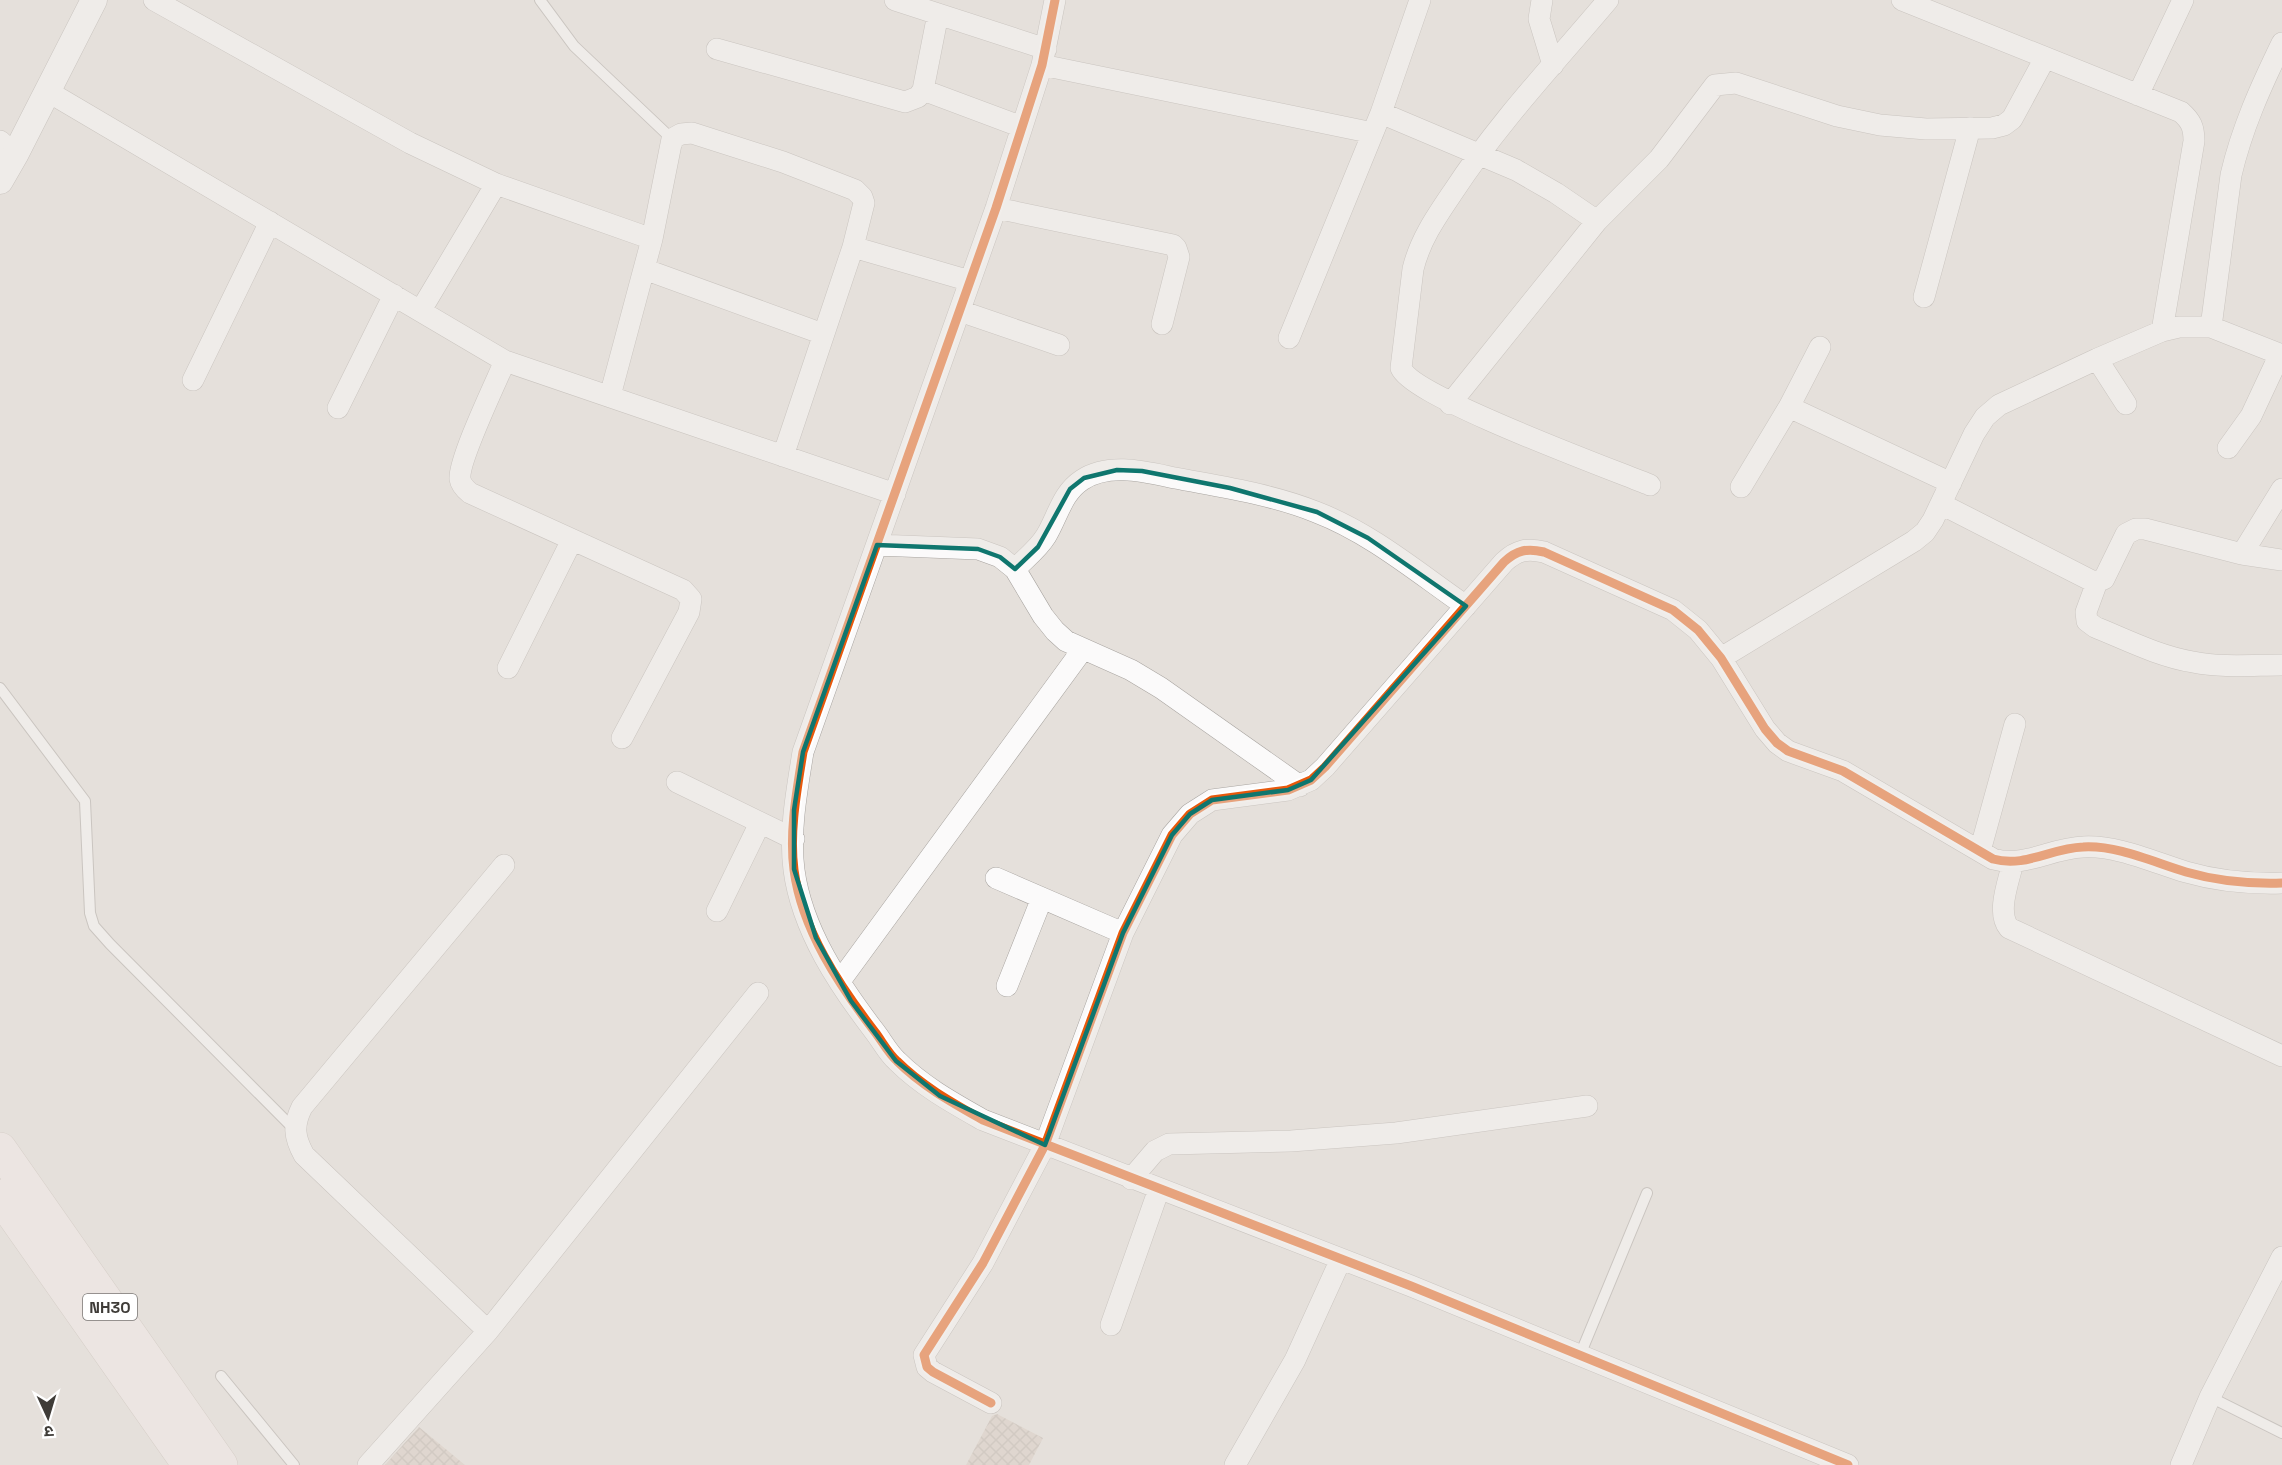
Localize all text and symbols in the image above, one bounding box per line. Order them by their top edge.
road number: NH30 [83,1294,137,1320]
north arrow [18,1387,78,1447]
text: उ [43,1421,54,1442]

